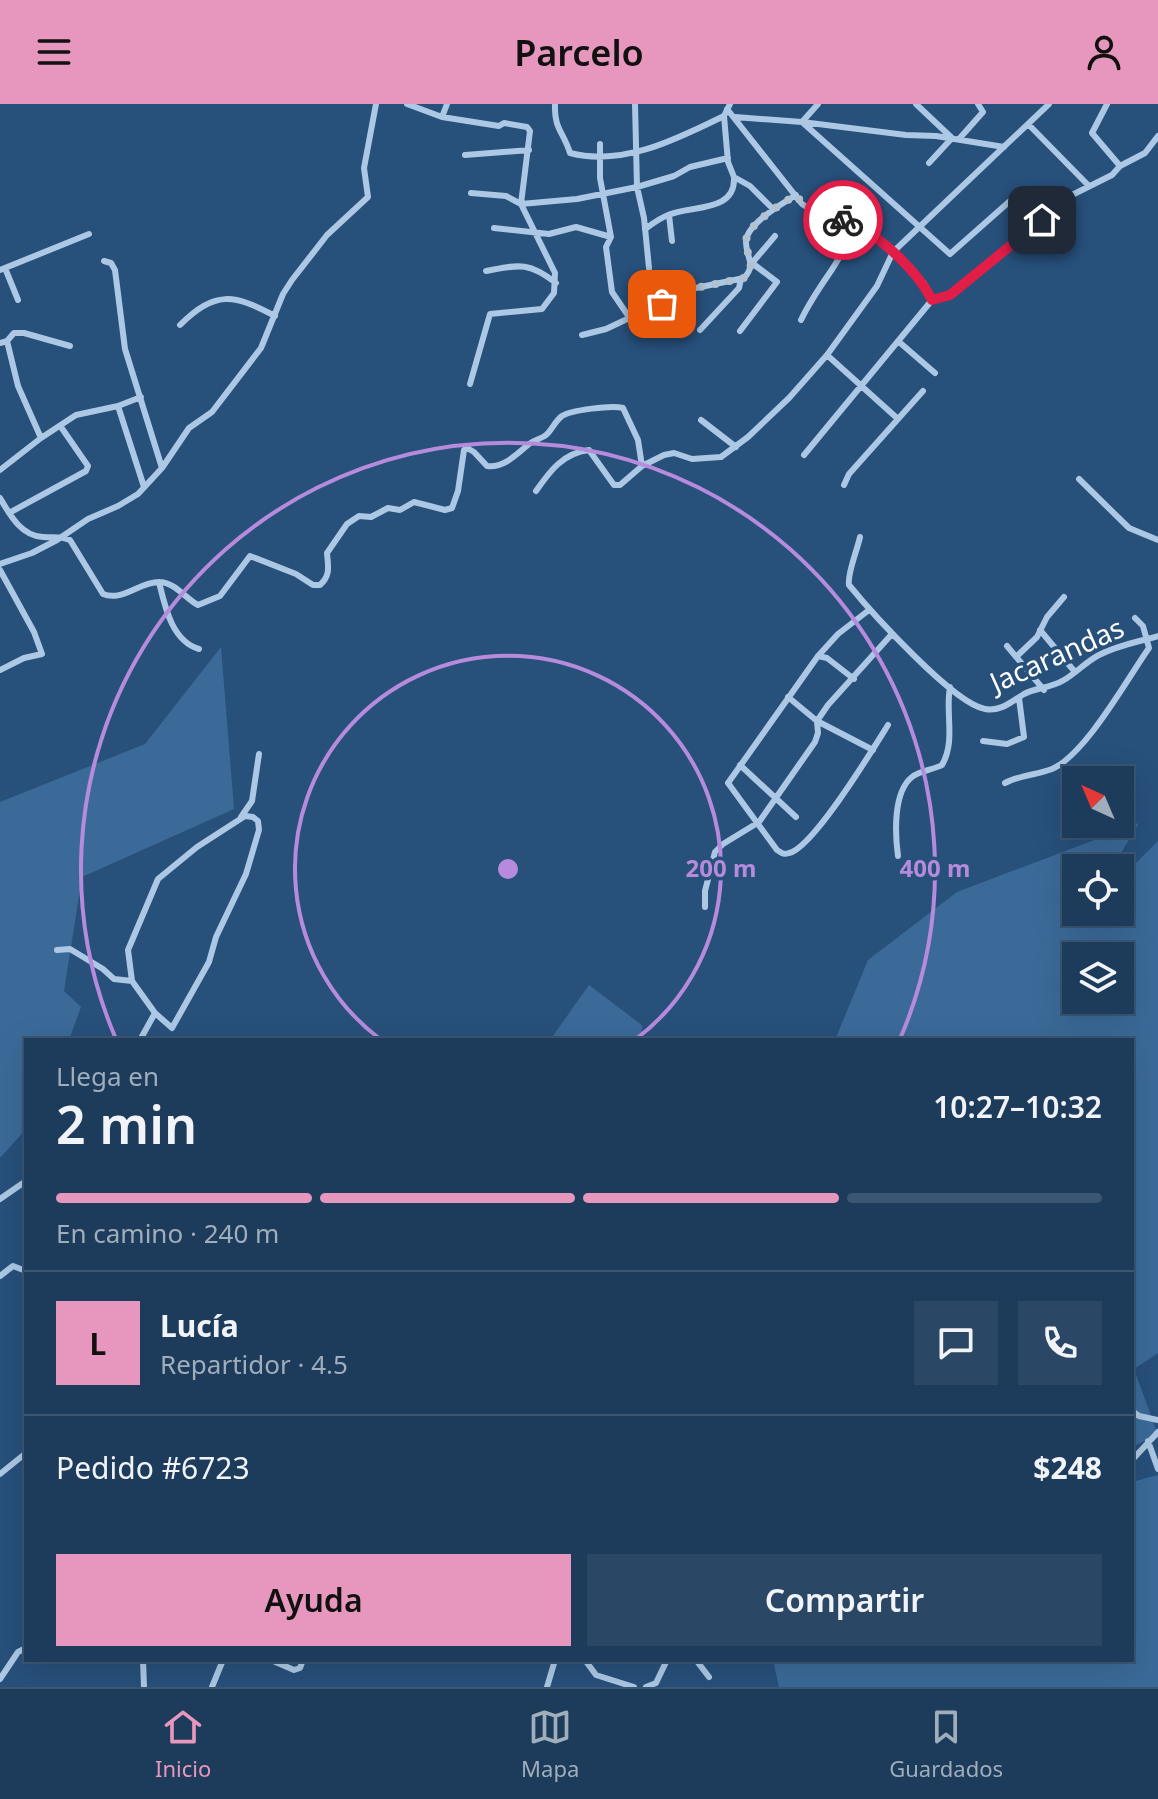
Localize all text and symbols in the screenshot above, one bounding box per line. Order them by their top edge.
text: Parcelo [514,28,644,77]
icon: menu [32,30,76,74]
icon: person [1082,30,1126,74]
courier [803,180,883,260]
pin [1008,186,1076,254]
icon: bike [821,198,865,242]
icon: home [1020,198,1064,242]
pin [628,270,696,338]
icon: bag [640,282,684,326]
street label: Jacarandas [981,608,1130,702]
north arrow [1062,766,1134,838]
map controls [1062,766,1134,1014]
text: 200 m [686,851,756,884]
text: 400 m [900,851,970,884]
button: locate [1062,854,1134,926]
centre of rings [494,855,522,883]
button: layers [1062,942,1134,1014]
text: Llega en [56,1058,159,1094]
text: 10:27–10:32 [933,1086,1102,1127]
text: 2 min [56,1088,197,1159]
text: En camino · 240 m [56,1215,279,1251]
button: chat [914,1301,998,1385]
button: phone [1018,1301,1102,1385]
text: Lucía [160,1305,239,1346]
text: L [90,1323,106,1364]
text: Repartidor · 4.5 [160,1346,348,1382]
text: Pedido #6723 [56,1447,250,1488]
text: $248 [1033,1447,1102,1488]
button: Ayuda [56,1554,571,1646]
button: Compartir [587,1554,1102,1646]
tab: Inicio [155,1705,211,1783]
tab: Mapa [521,1705,579,1783]
tab: Guardados [889,1705,1003,1783]

